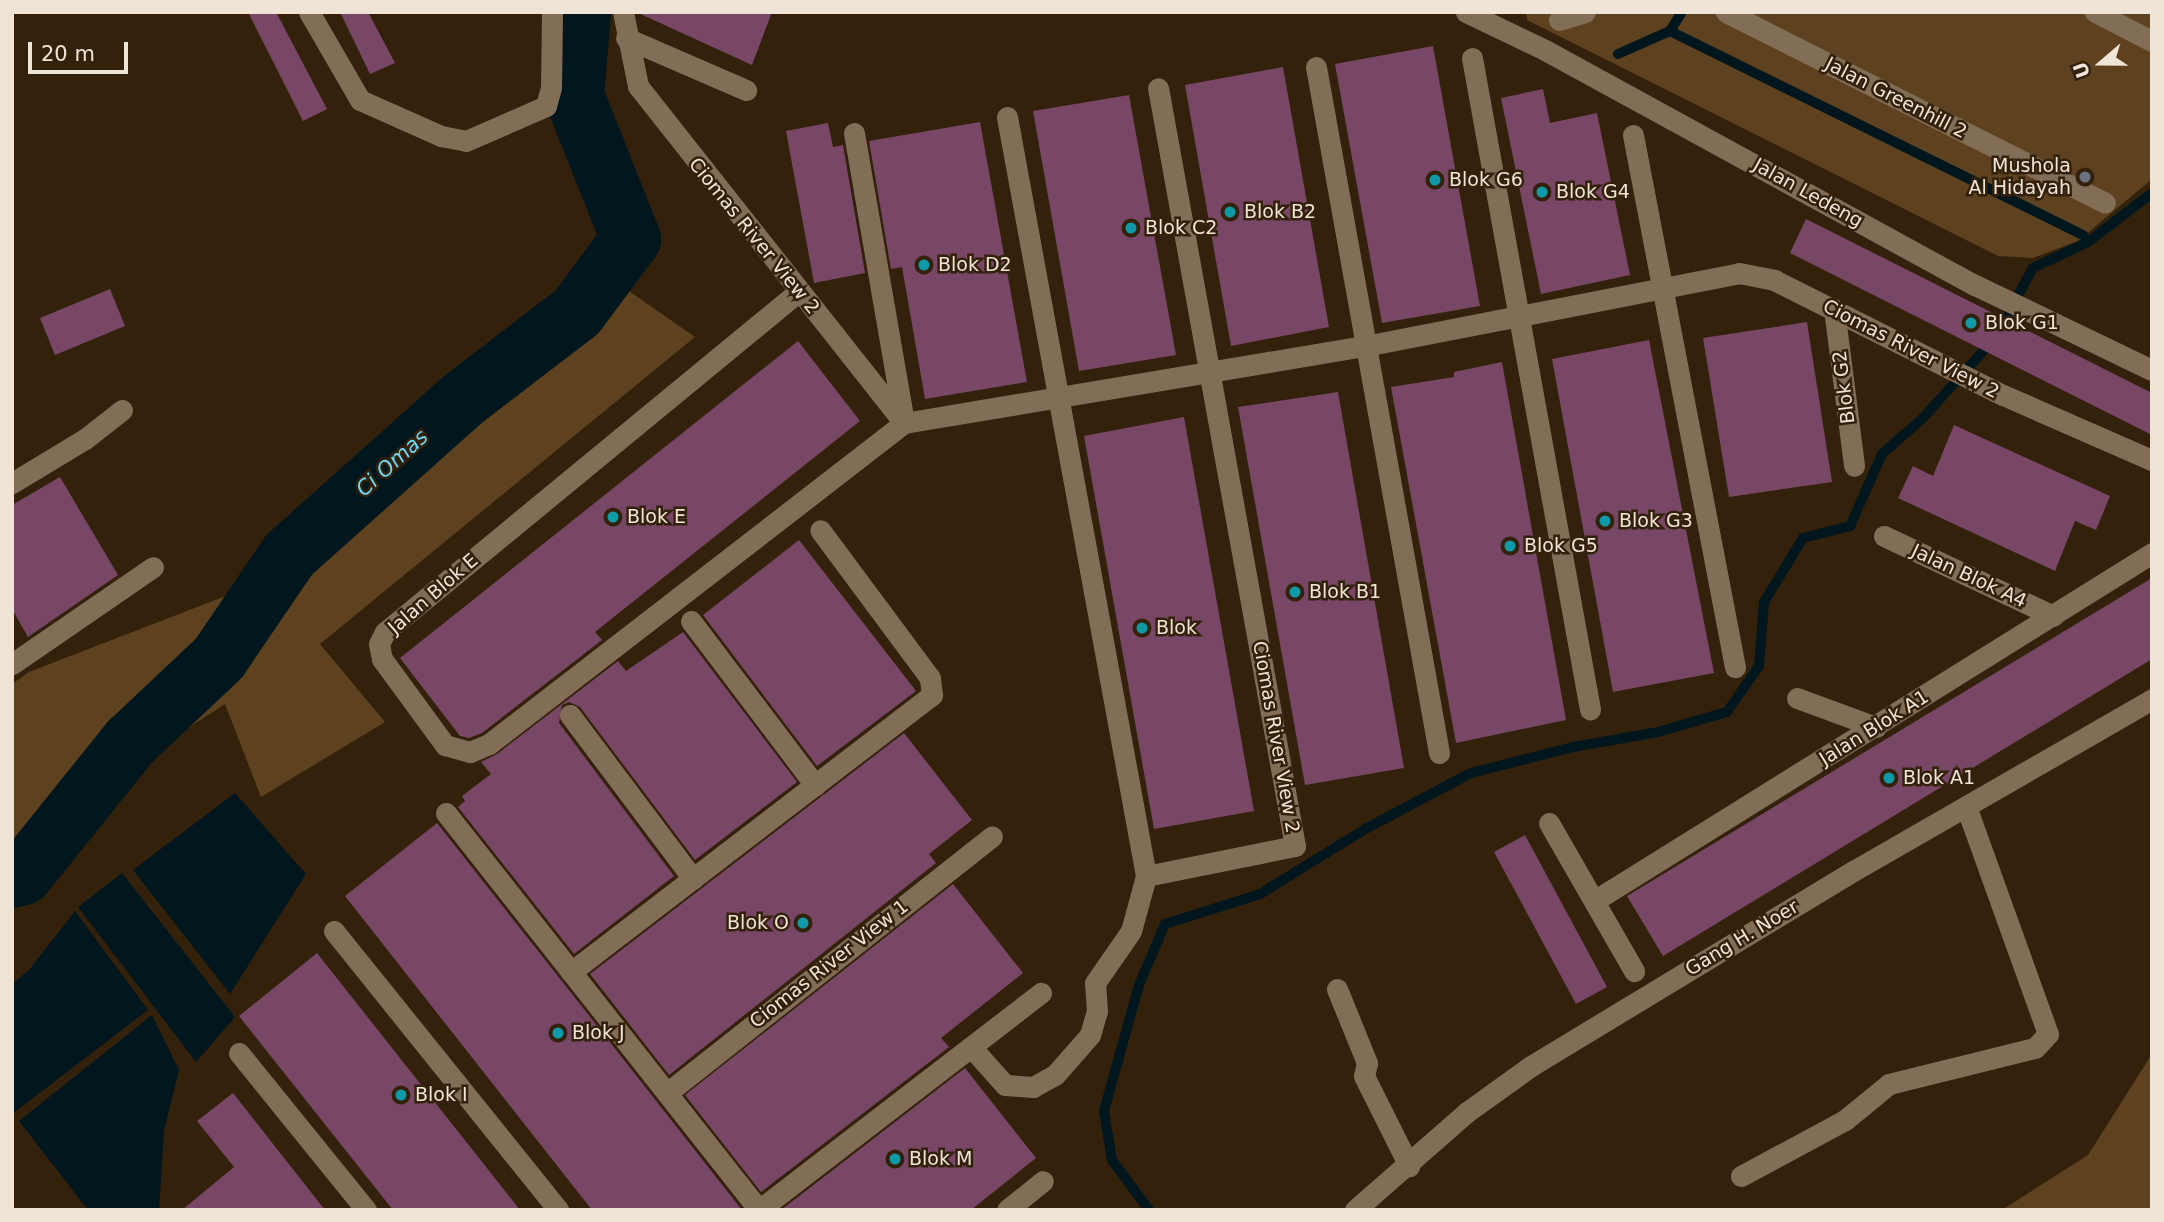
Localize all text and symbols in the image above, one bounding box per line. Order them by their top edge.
scale bar [32,28,131,72]
north arrow [2066,28,2136,98]
text: 20 m [41,42,95,66]
street label: Jalan Greenhill 2 [1821,52,1971,144]
text: U [2068,59,2094,81]
street label: Ciomas River View 2 [684,153,824,319]
street label: Jalan Ledeng [1749,153,1867,233]
place label: Mushola Al Hidayah [1968,155,2071,199]
place label: Blok G6 [1449,169,1523,191]
marker: Mushola Al Hidayah [2077,169,2093,185]
marker: Blok G6 [1427,172,1443,188]
place label: Blok G4 [1556,181,1630,203]
marker: Blok G4 [1534,184,1550,200]
place label: Blok B2 [1244,201,1316,223]
marker: Blok B2 [1222,204,1238,220]
place label: Blok C2 [1145,217,1217,239]
marker: Blok C2 [1123,220,1139,236]
place label: Blok D2 [938,254,1012,276]
marker: Blok D2 [916,257,932,273]
street label: Ciomas River View 2 [1819,295,2003,403]
place label: Blok G1 [1985,312,2059,334]
marker: Blok G1 [1963,315,1979,331]
street label: Blok G2 [1828,349,1860,425]
water label: Ci Omas [351,424,433,502]
place label: Blok E [627,506,686,528]
marker: Blok E [605,509,621,525]
place label: Blok G3 [1619,510,1693,532]
marker: Blok G3 [1597,513,1613,529]
place label: Blok G5 [1524,535,1598,557]
marker: Blok G5 [1502,538,1518,554]
street label: Jalan Blok A4 [1908,539,2030,613]
street label: Jalan Blok E [384,549,482,639]
place label: Blok B1 [1309,581,1381,603]
marker: Blok B1 [1287,584,1303,600]
place label: Blok [1156,617,1197,639]
marker: Blok [1134,620,1150,636]
street label: Ciomas River View 2 [1248,639,1304,835]
street label: Jalan Blok A1 [1815,685,1933,771]
place label: Blok A1 [1903,767,1975,789]
marker: Blok A1 [1881,770,1897,786]
street label: Ciomas River View 1 [745,895,913,1033]
street label: Gang H. Noer [1681,895,1803,981]
place label: Blok O [727,912,789,934]
marker: Blok O [795,915,811,931]
place label: Blok J [572,1022,625,1044]
marker: Blok J [550,1025,566,1041]
place label: Blok I [415,1084,468,1106]
marker: Blok I [393,1087,409,1103]
place label: Blok M [909,1148,972,1170]
marker: Blok M [887,1151,903,1167]

